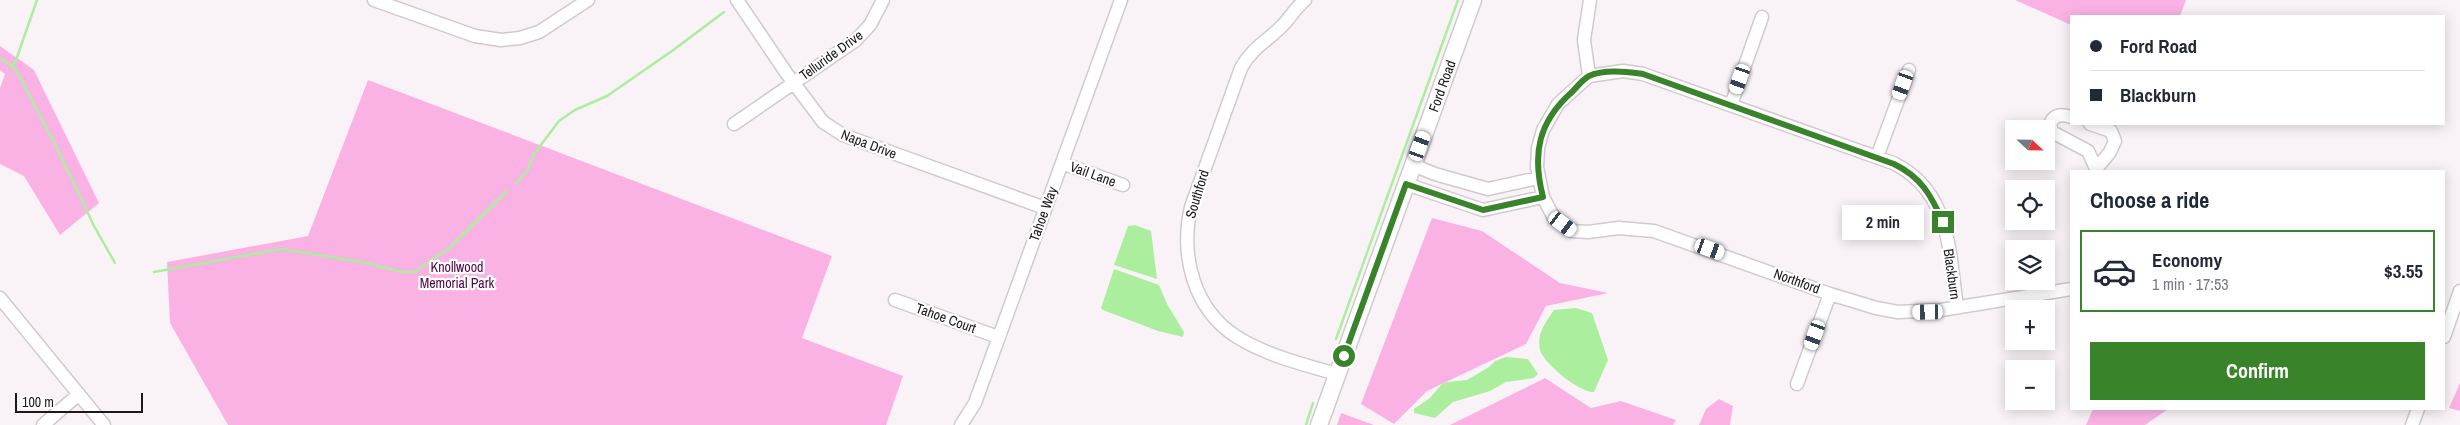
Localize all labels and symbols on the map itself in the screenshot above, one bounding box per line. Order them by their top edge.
street label: Telluride Drive [796,26,866,84]
street label: Ford Road [1424,58,1460,114]
car [1728,62,1751,96]
car [1890,68,1915,102]
north arrow [2005,120,2055,170]
street label: Napa Drive [839,125,899,163]
car [1407,129,1432,163]
street label: Vail Lane [1068,157,1118,191]
street label: Southford [1181,168,1213,220]
street label: Tahoe Way [1025,184,1061,244]
callout: 2 min [1843,204,1926,240]
car [1546,209,1579,239]
route end [1932,211,1954,233]
car [1693,237,1726,261]
street label: Blackburn [1940,247,1964,301]
park label: Knollwood Memorial Park [420,258,495,292]
street label: Northford [1771,264,1823,298]
street label: Tahoe Court [913,299,979,337]
car [1912,304,1943,320]
car [1802,318,1827,352]
route start [1333,345,1355,367]
scale bar [15,390,142,413]

